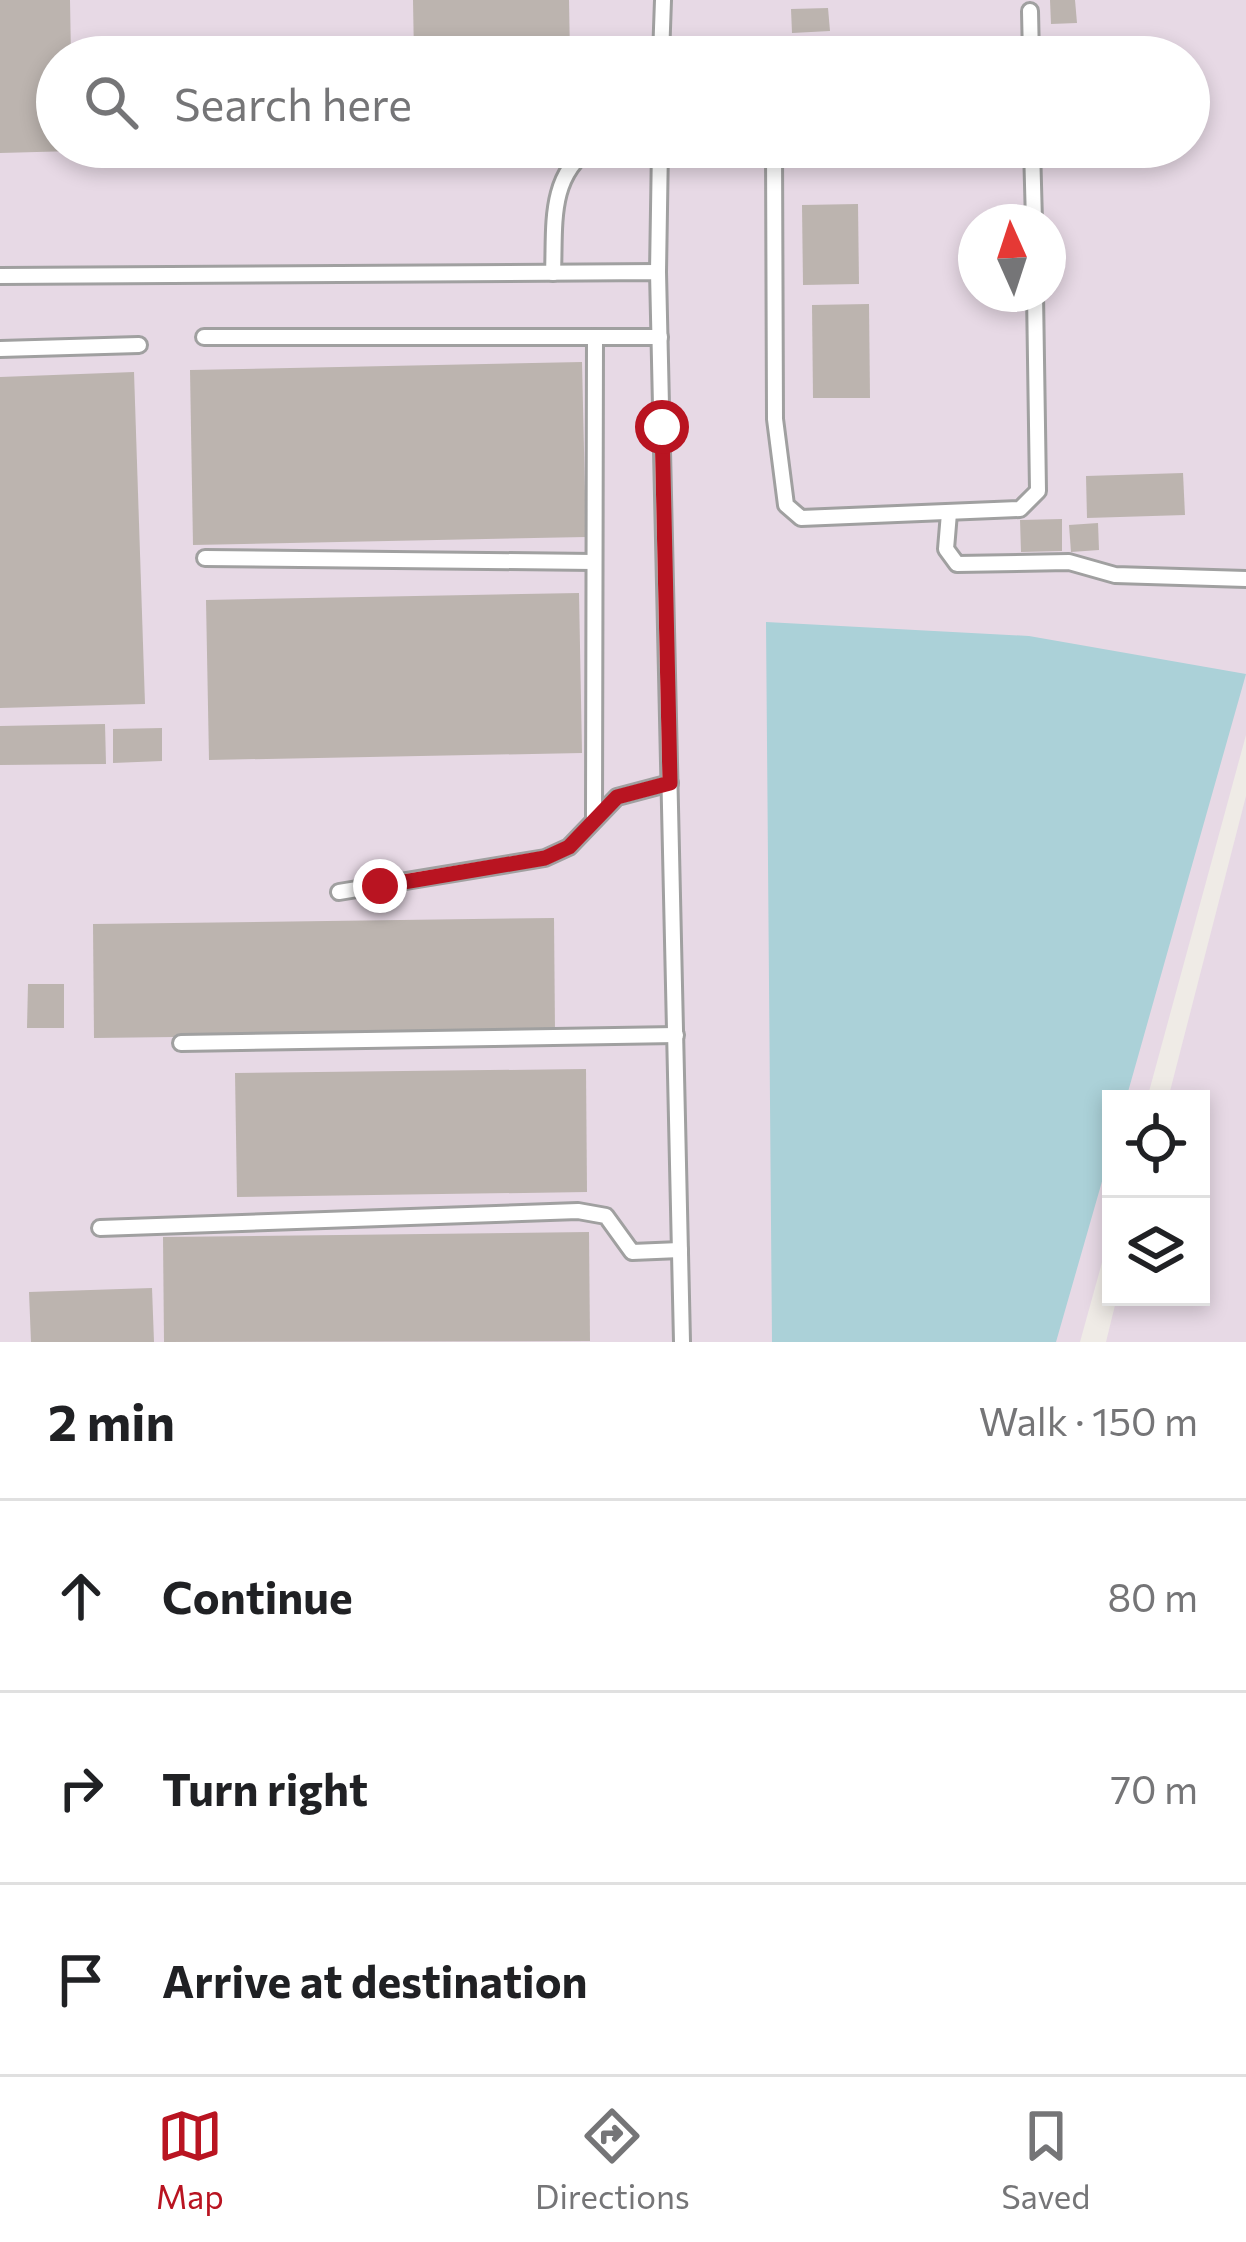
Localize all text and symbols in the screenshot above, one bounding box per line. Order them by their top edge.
search box [36,36,1210,168]
icon: search [78,69,144,135]
text: Search here [174,75,412,130]
north arrow [958,204,1066,312]
route start [635,400,689,454]
route end [353,859,407,913]
map controls [1102,1090,1210,1306]
button: locate [1102,1090,1210,1198]
button: layers [1102,1198,1210,1306]
text: 2 min [48,1389,175,1452]
text: Walk · 150 m [979,1396,1198,1444]
icon: ahead [48,1563,114,1629]
text: Continue [162,1568,353,1623]
text: 80 m [1107,1572,1198,1620]
icon: right [48,1755,114,1821]
text: Turn right [162,1760,368,1815]
text: 70 m [1111,1764,1198,1812]
icon: arrive [48,1947,114,2013]
text: Arrive at destination [162,1952,588,2007]
tab: Map [156,2103,224,2216]
tab: Directions [535,2103,690,2216]
tab: Saved [1001,2103,1090,2216]

